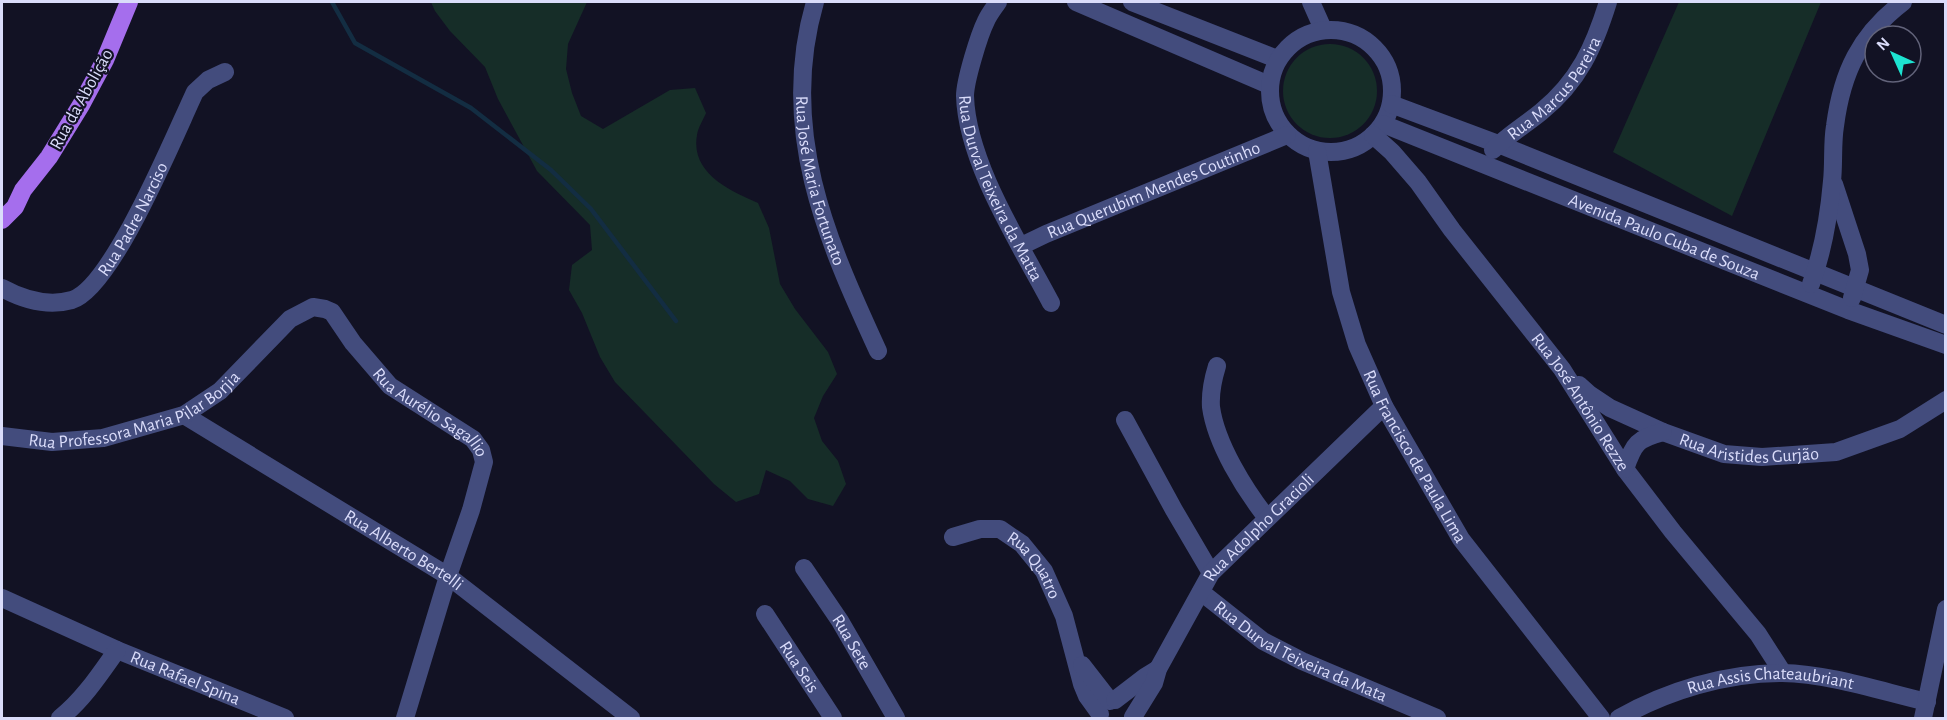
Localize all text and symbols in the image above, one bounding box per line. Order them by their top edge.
north arrow [1863,24,1923,84]
street label: Rua Marcus Pereira [1504,34,1605,144]
text: N [1874,35,1893,54]
street label: Rua da Abolição [47,46,117,153]
street label: Rua José Maria Fortunato [792,95,848,268]
street label: Rua Durval Teixeira da Matta [955,95,1045,285]
street label: Rua Querubim Mendes Coutinho [1045,139,1263,242]
street label: Rua Padre Narciso [95,160,172,280]
street label: Avenida Paulo Cuba de Souza [1566,191,1762,284]
street label: Rua José Antônio Rezze [1527,330,1632,475]
street label: Rua Aurélio Sagallio [369,365,490,459]
street label: Rua Professora Maria Pilar Borjia [27,368,244,452]
street label: Rua Francisco de Paula Lima [1359,368,1469,546]
street label: Rua Aristides Gurjão [1677,431,1820,467]
street label: Rua Adolpho Gracioli [1200,471,1318,584]
street label: Rua Alberto Bertelli [341,507,466,594]
street label: Rua Quatro [1004,529,1063,602]
street label: Rua Durval Teixeira da Mata [1210,598,1389,706]
street label: Rua Sete [828,611,874,673]
street label: Rua Seis [775,638,822,696]
street label: Rua Rafael Spina [127,648,243,709]
street label: Rua Assis Chateaubriant [1685,665,1856,698]

